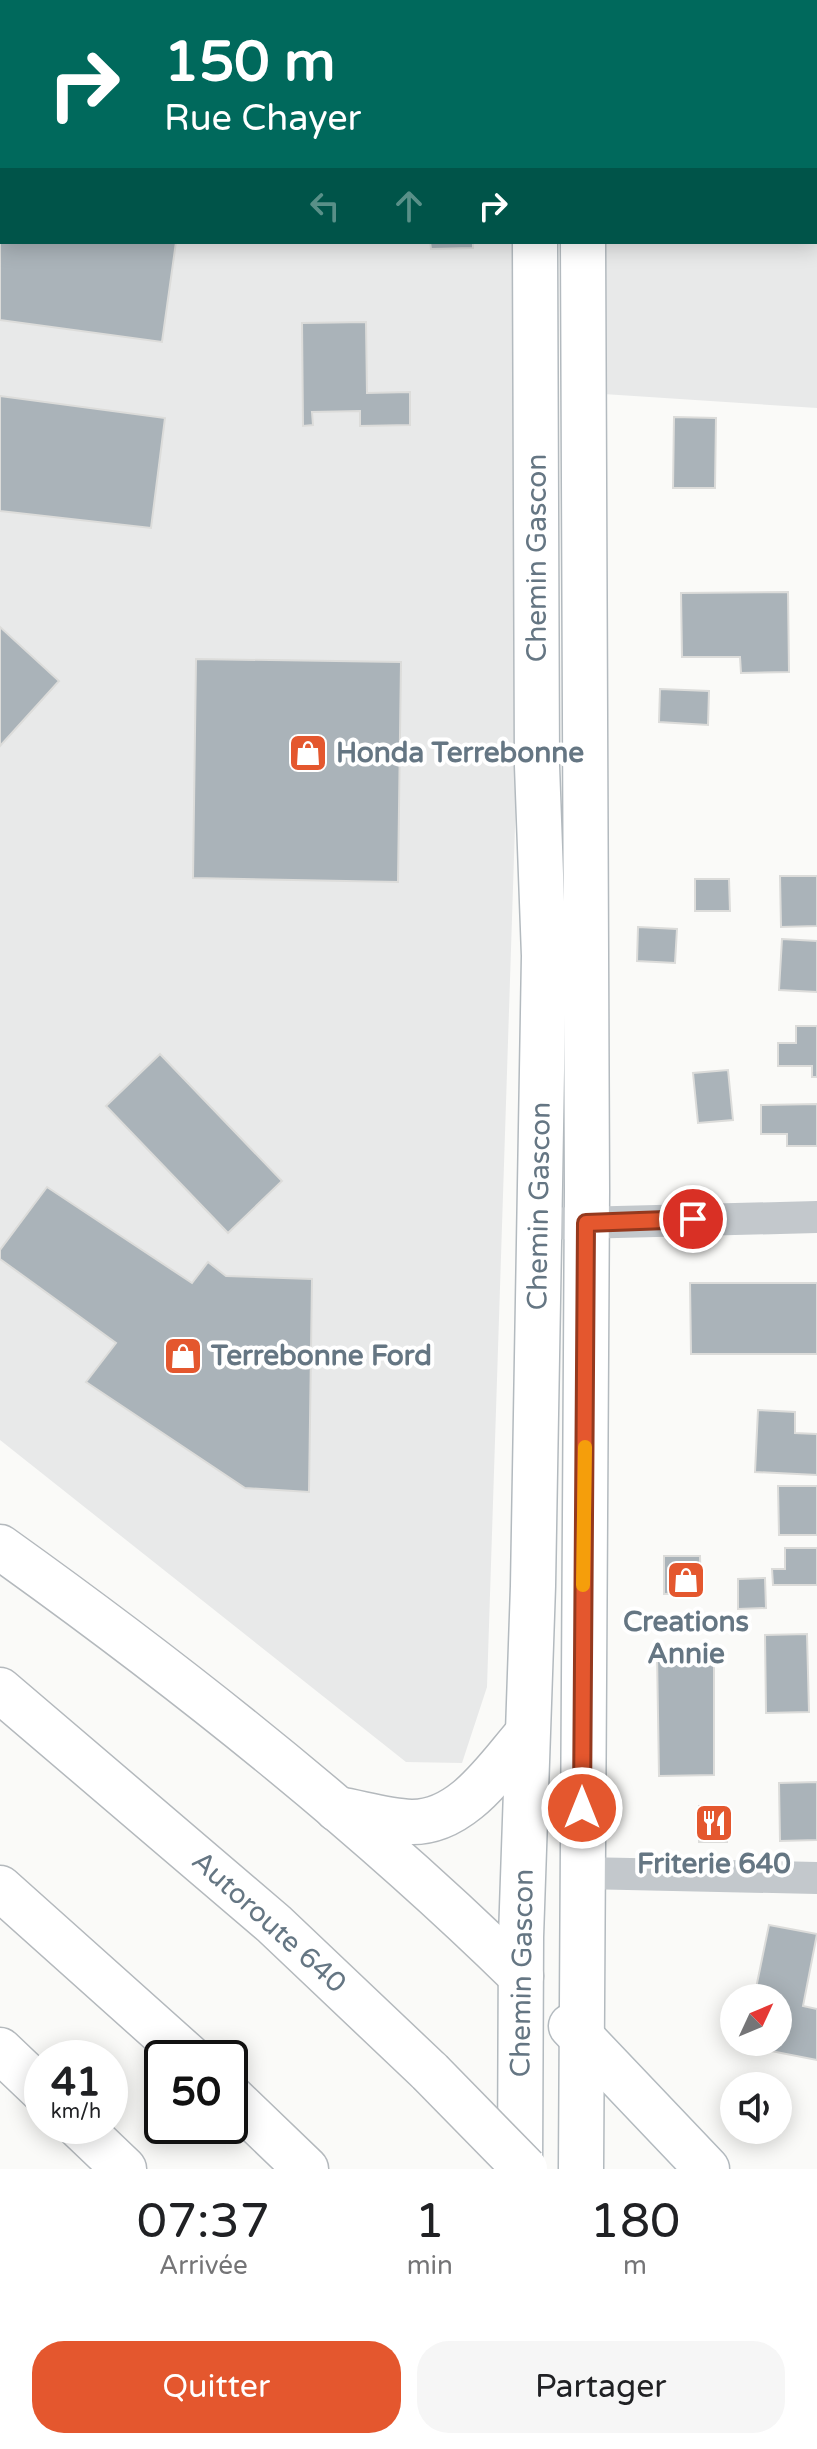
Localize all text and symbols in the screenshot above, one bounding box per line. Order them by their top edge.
text: 150 m [164,29,335,96]
icon: right [32,32,136,136]
text: Rue Chayer [164,97,361,140]
icon: left [303,184,347,228]
icon: ahead [387,184,431,228]
icon: right [471,184,515,228]
street label: Chemin Gascon [520,454,554,662]
shop icon: Honda Terrebonne [287,732,329,774]
place label: Honda Terrebonne [336,736,584,770]
street label: Chemin Gascon [520,1101,558,1311]
pin [659,1185,727,1253]
icon: arrive [671,1197,715,1241]
shop icon: Terrebonne Ford [162,1335,204,1377]
place label: Terrebonne Ford [210,1339,432,1373]
shop icon: Creations Annie [665,1559,707,1601]
place label: Creations Annie [623,1605,749,1671]
position arrow [540,1766,624,1850]
restaurant icon: Friterie 640 [693,1802,735,1844]
street label: Autoroute 640 [185,1844,353,2000]
place label: Friterie 640 [637,1847,791,1881]
street label: Chemin Gascon [503,1868,541,2078]
north arrow [720,1984,792,2056]
map controls [720,1984,792,2144]
speed limit sign: 50 [144,2040,248,2144]
text: 41 [51,2058,101,2106]
button: sound [720,2072,792,2144]
text: km/h [51,2100,101,2124]
text: 07:37 [137,2193,270,2251]
text: 1 [415,2193,445,2251]
text: 180 [590,2193,680,2251]
text: Arrivée [159,2250,248,2281]
text: min [407,2250,453,2281]
text: m [623,2250,647,2281]
button: Quitter [32,2341,401,2433]
button: Partager [417,2341,785,2433]

